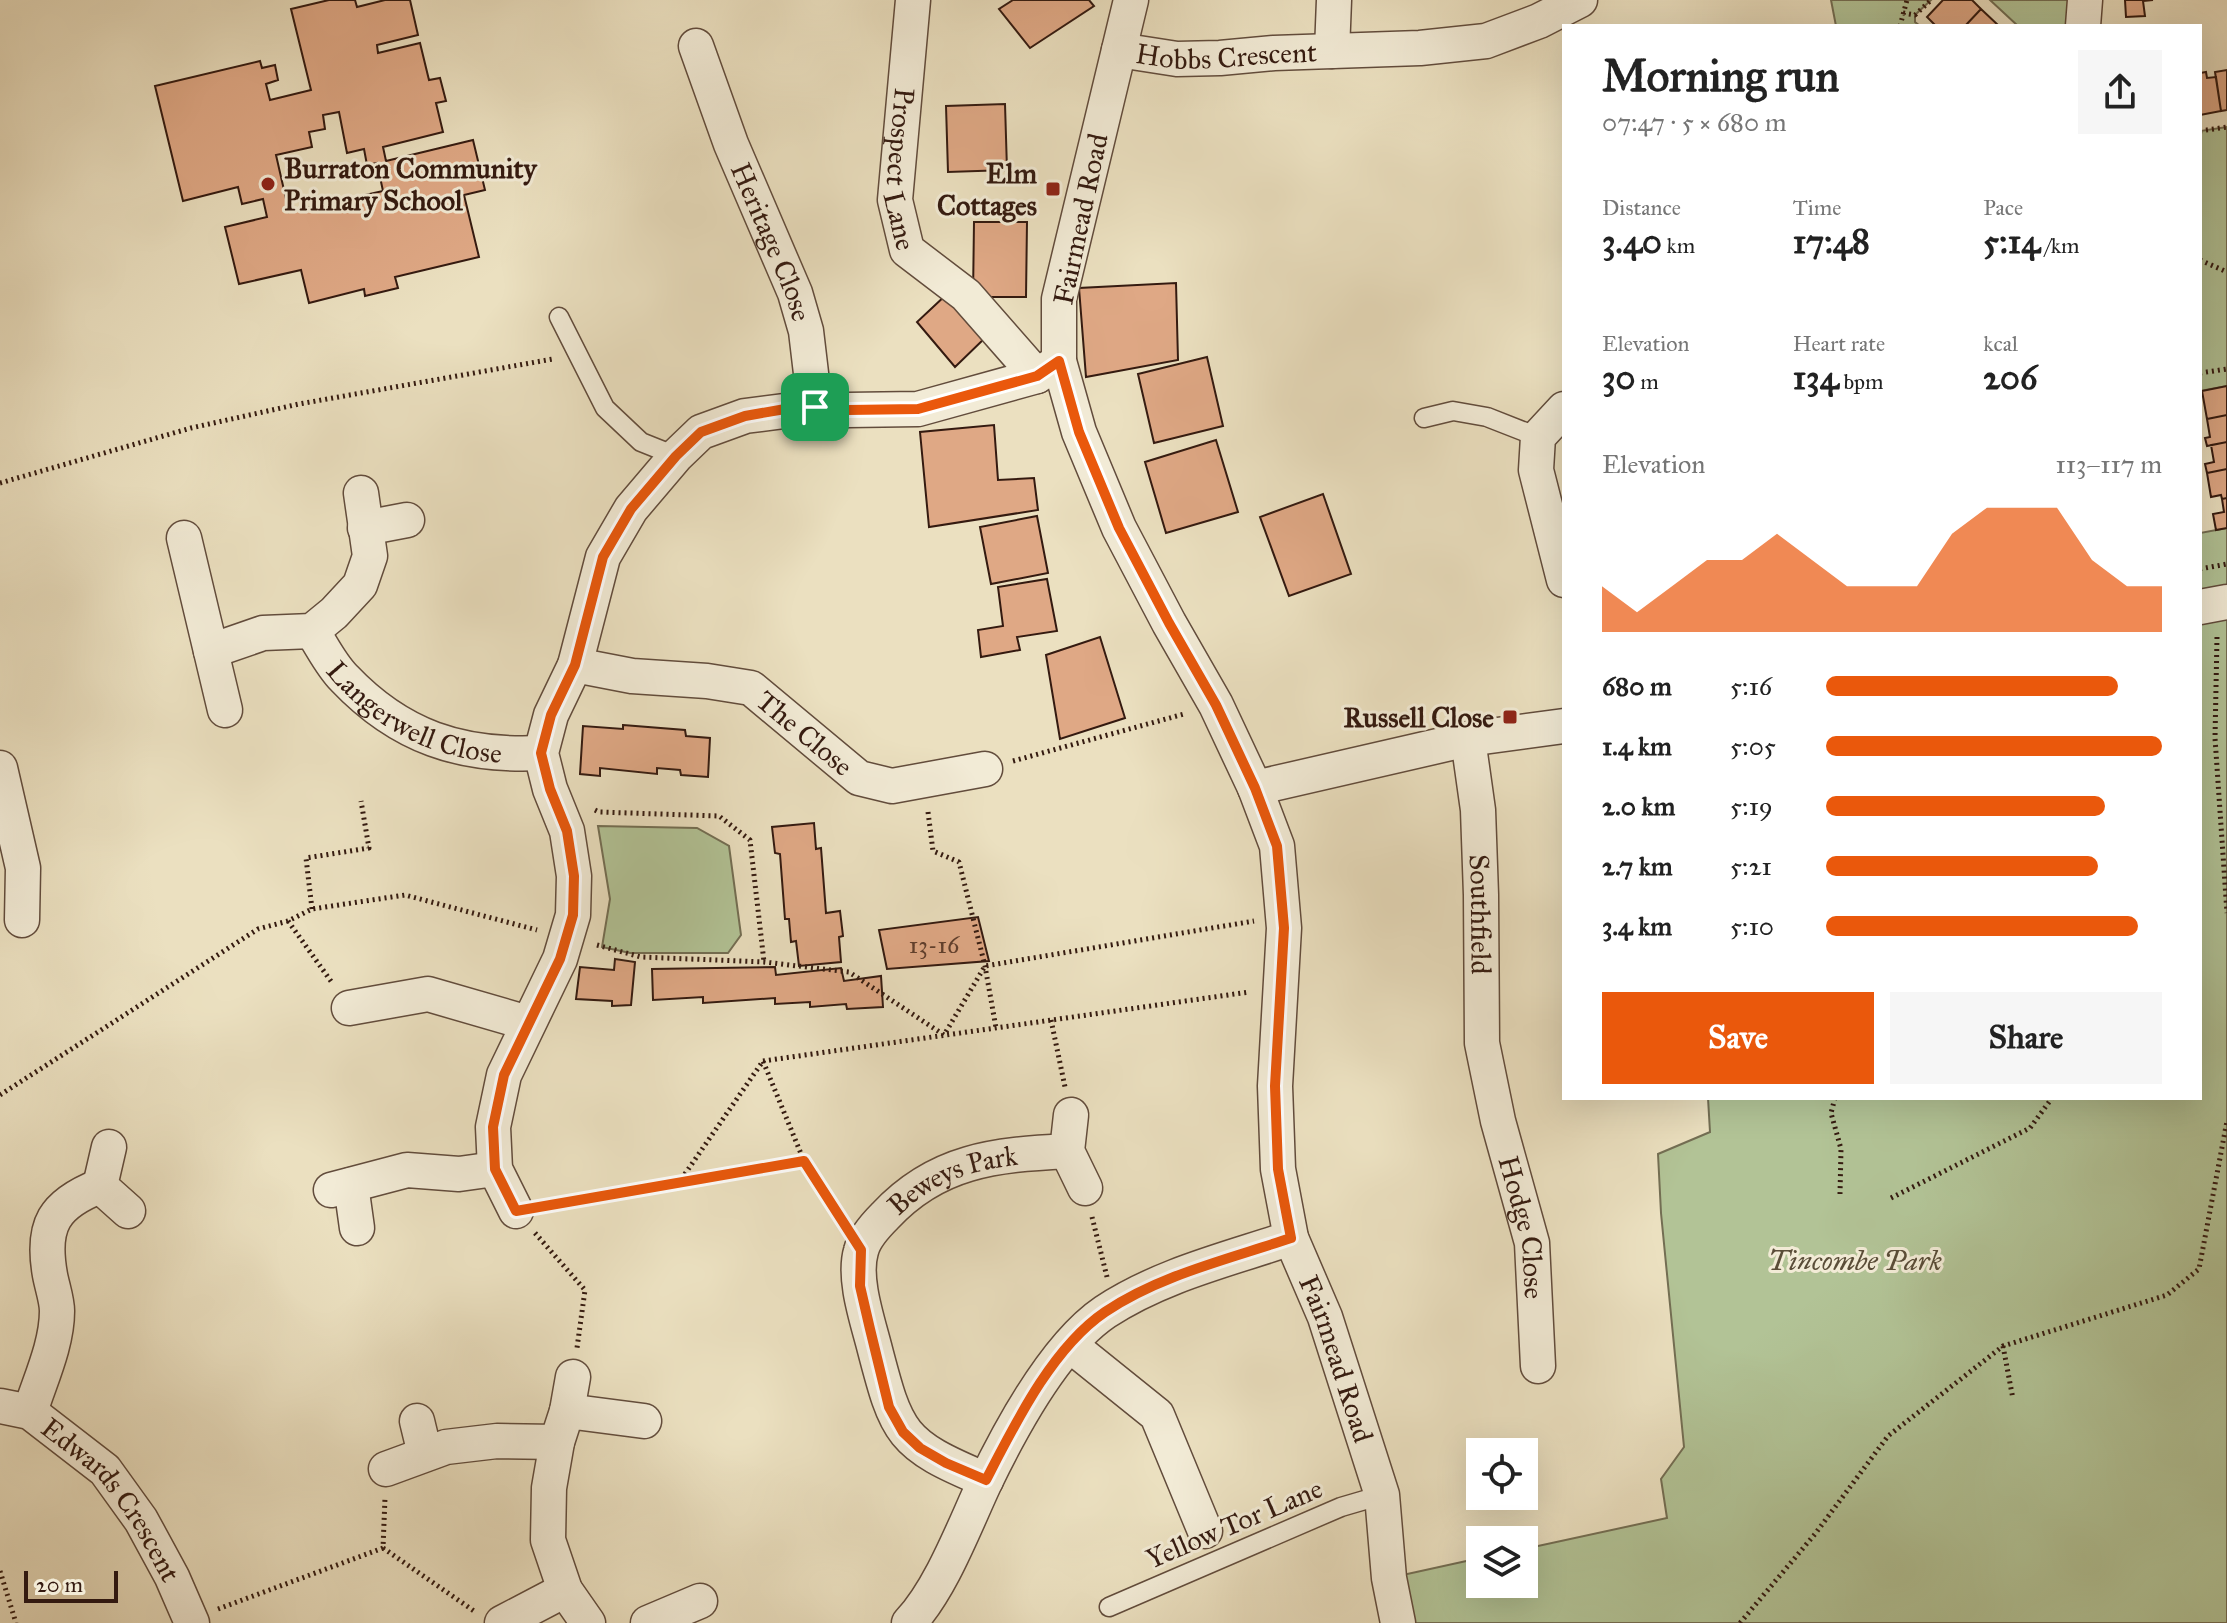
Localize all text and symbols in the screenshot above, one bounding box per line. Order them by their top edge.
street label: Hobbs Crescent [1133,35,1317,77]
text: Morning run [1602,49,1839,103]
button: share [2078,50,2162,134]
street label: Prospect Lane [876,86,923,254]
text: 07:47 · 5 × 680 m [1602,106,1787,138]
street label: Fairmead Road [1045,130,1116,308]
place label: Burraton Community Primary School [284,151,537,218]
place label: Elm Cottages [937,156,1037,223]
street label: Heritage Close [723,157,819,325]
marker: Burraton Community Primary School [259,175,277,193]
marker: Elm Cottages [1044,180,1062,198]
text: Distance [1602,194,1681,221]
text: Time [1793,194,1841,221]
text: Pace [1983,194,2023,221]
text: 3.40 [1602,221,1662,262]
text: 17:48 [1793,221,1870,262]
text: 5:14 [1983,221,2040,262]
text: km [1662,232,1695,259]
text: /km [2040,232,2079,259]
text: Elevation [1602,330,1689,357]
text: Heart rate [1793,330,1885,357]
text: kcal [1983,330,2018,357]
text: 30 [1602,357,1635,398]
text: 134 [1793,357,1839,398]
text: 206 [1983,357,2037,398]
text: m [1635,368,1659,395]
text: bpm [1839,368,1883,395]
pin [781,373,849,441]
icon: arrive [793,385,837,429]
text: Elevation [1602,448,1705,480]
text: 113–117 m [2056,448,2162,480]
street label: Langerwell Close [319,654,503,771]
text: 680 m [1602,670,1672,702]
text: 5:16 [1730,670,1772,702]
street label: The Close [749,683,860,784]
place label: Russell Close [1344,700,1494,735]
marker: Russell Close [1501,708,1519,726]
text: 1.4 km [1602,730,1672,762]
text: 5:05 [1730,730,1776,762]
text: 2.0 km [1602,790,1675,822]
text: 5:19 [1730,790,1773,822]
text: 2.7 km [1602,850,1673,882]
text: 5:21 [1730,850,1772,882]
street label: Southfield [1462,854,1499,975]
text: 3.4 km [1602,910,1672,942]
text: 5:10 [1730,910,1774,942]
house number: 13-16 [909,930,960,960]
button: Save [1602,992,1874,1084]
button: Share [1890,992,2162,1084]
street label: Beweys Park [880,1138,1019,1222]
street label: Hodge Close [1491,1152,1552,1300]
park label: Tincombe Park [1768,1243,1942,1278]
street label: Fairmead Road [1291,1270,1381,1447]
street label: Edwards Crescent [34,1410,188,1588]
map controls [1466,1438,1538,1598]
button: locate [1466,1438,1538,1510]
street label: Yellow Tor Lane [1141,1471,1328,1576]
button: layers [1466,1526,1538,1598]
scale bar [24,1567,118,1603]
text: 20 m [36,1571,83,1598]

